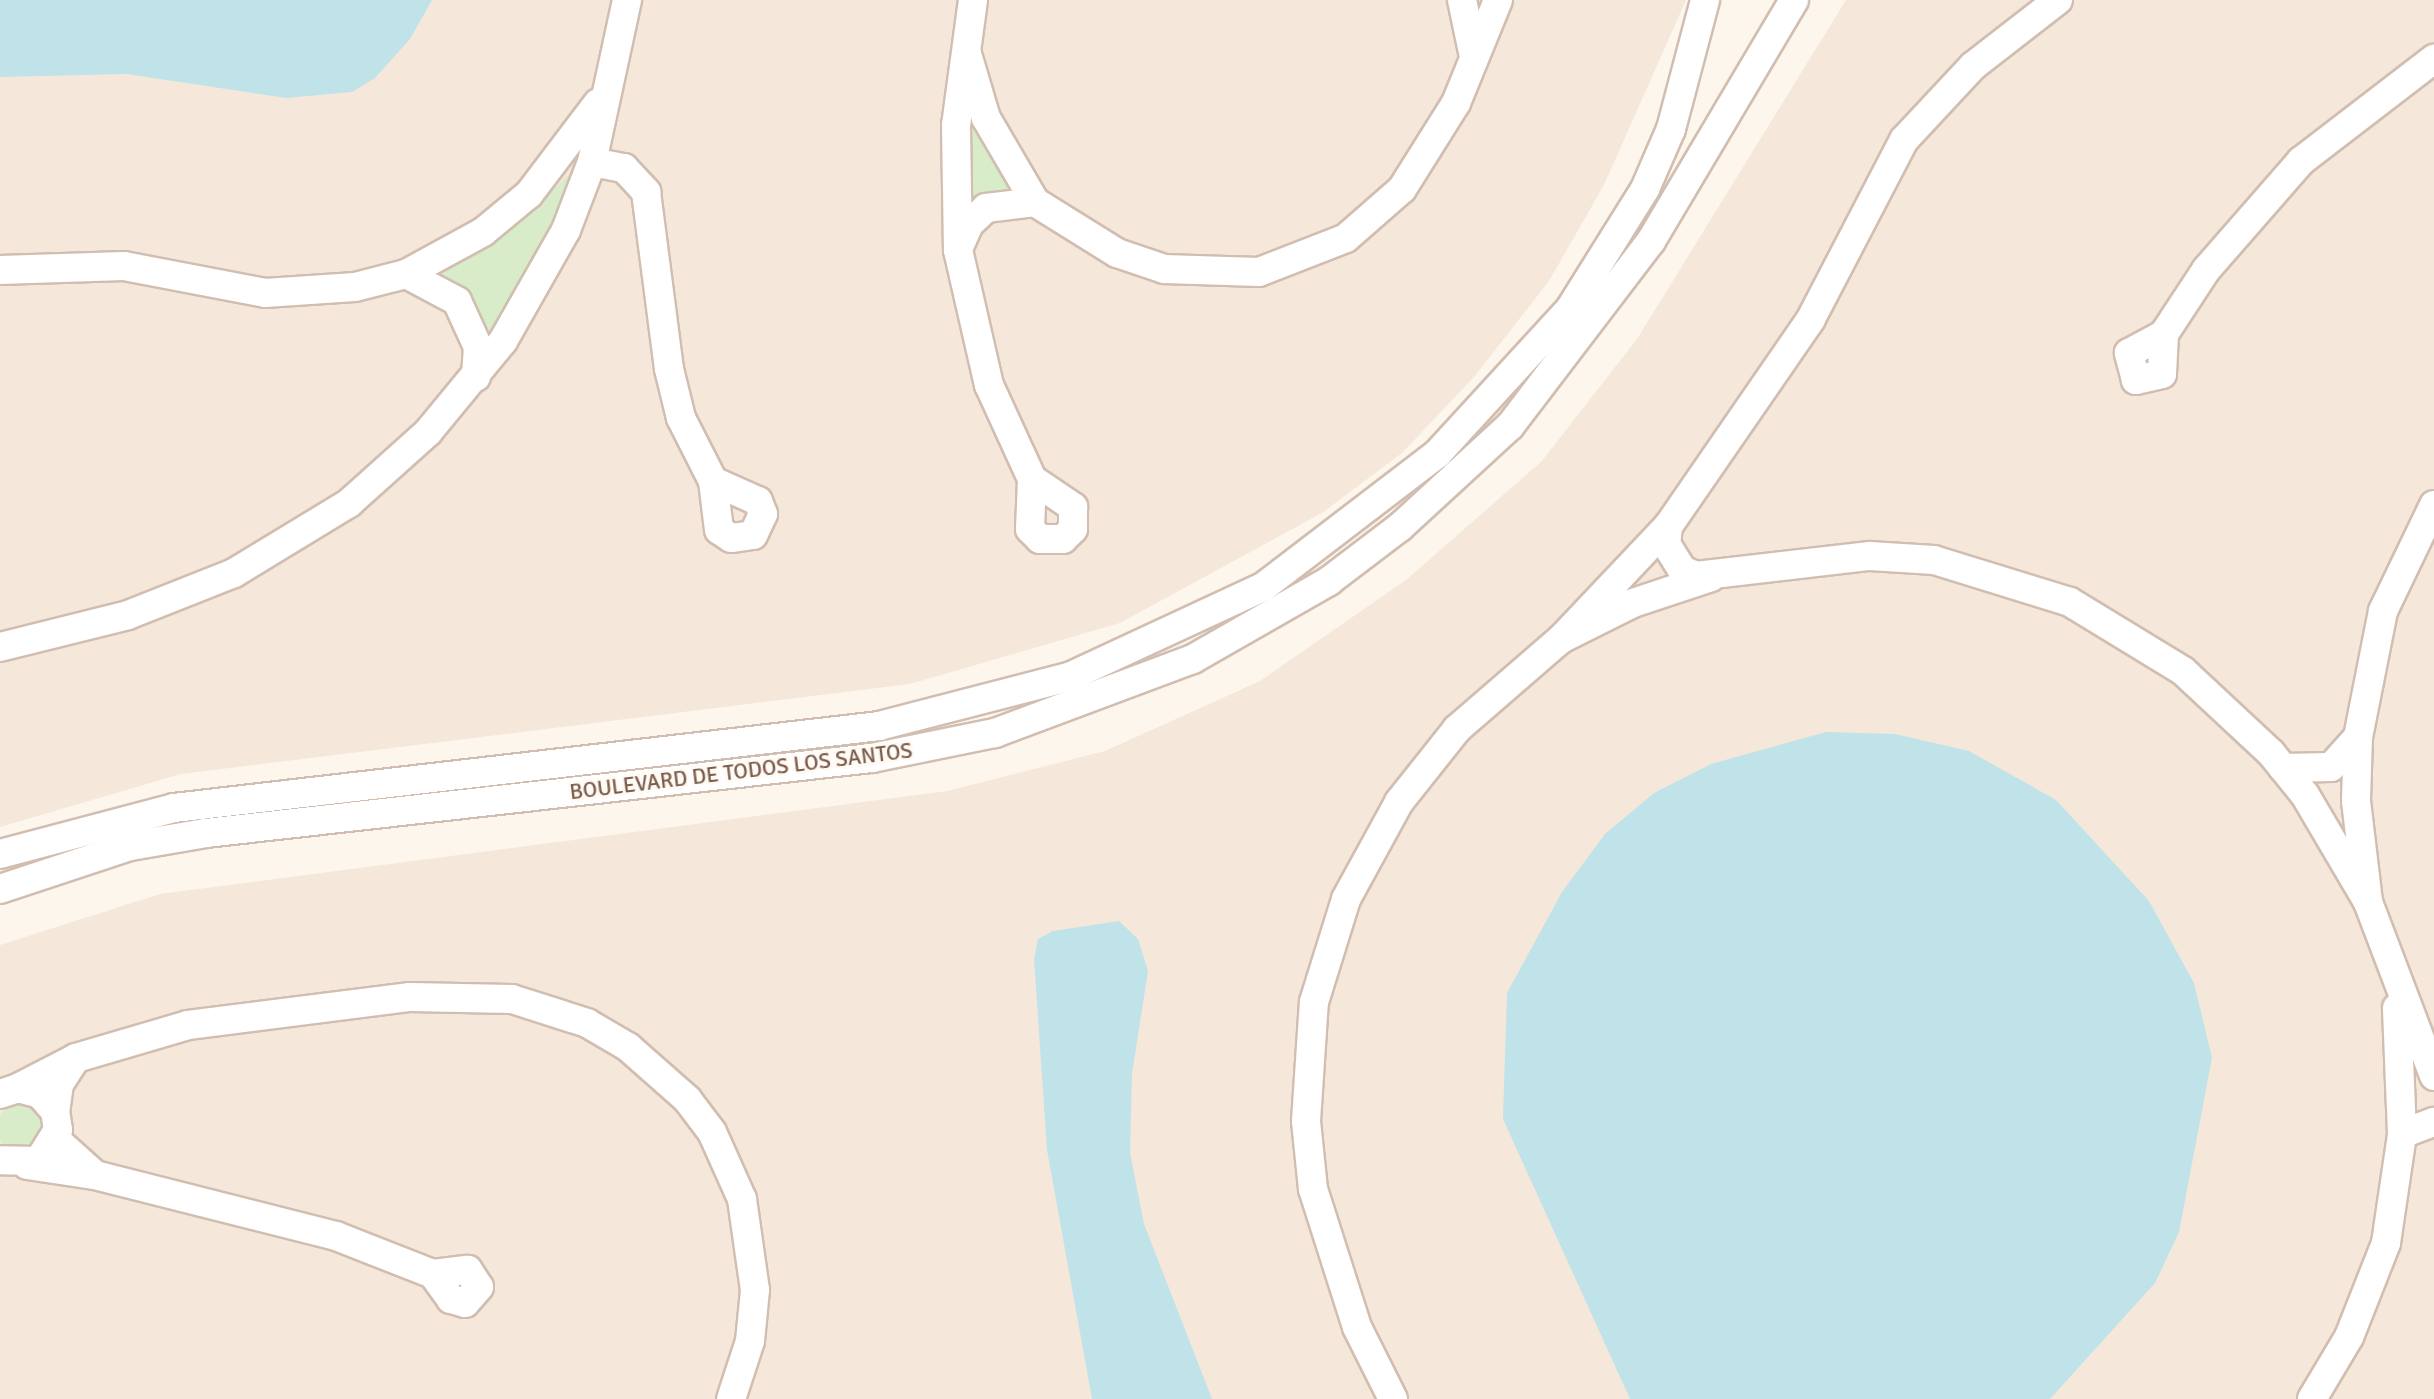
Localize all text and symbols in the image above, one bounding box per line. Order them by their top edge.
street label: BOULEVARD DE TODOS LOS SANTOS [568,737,914,805]

